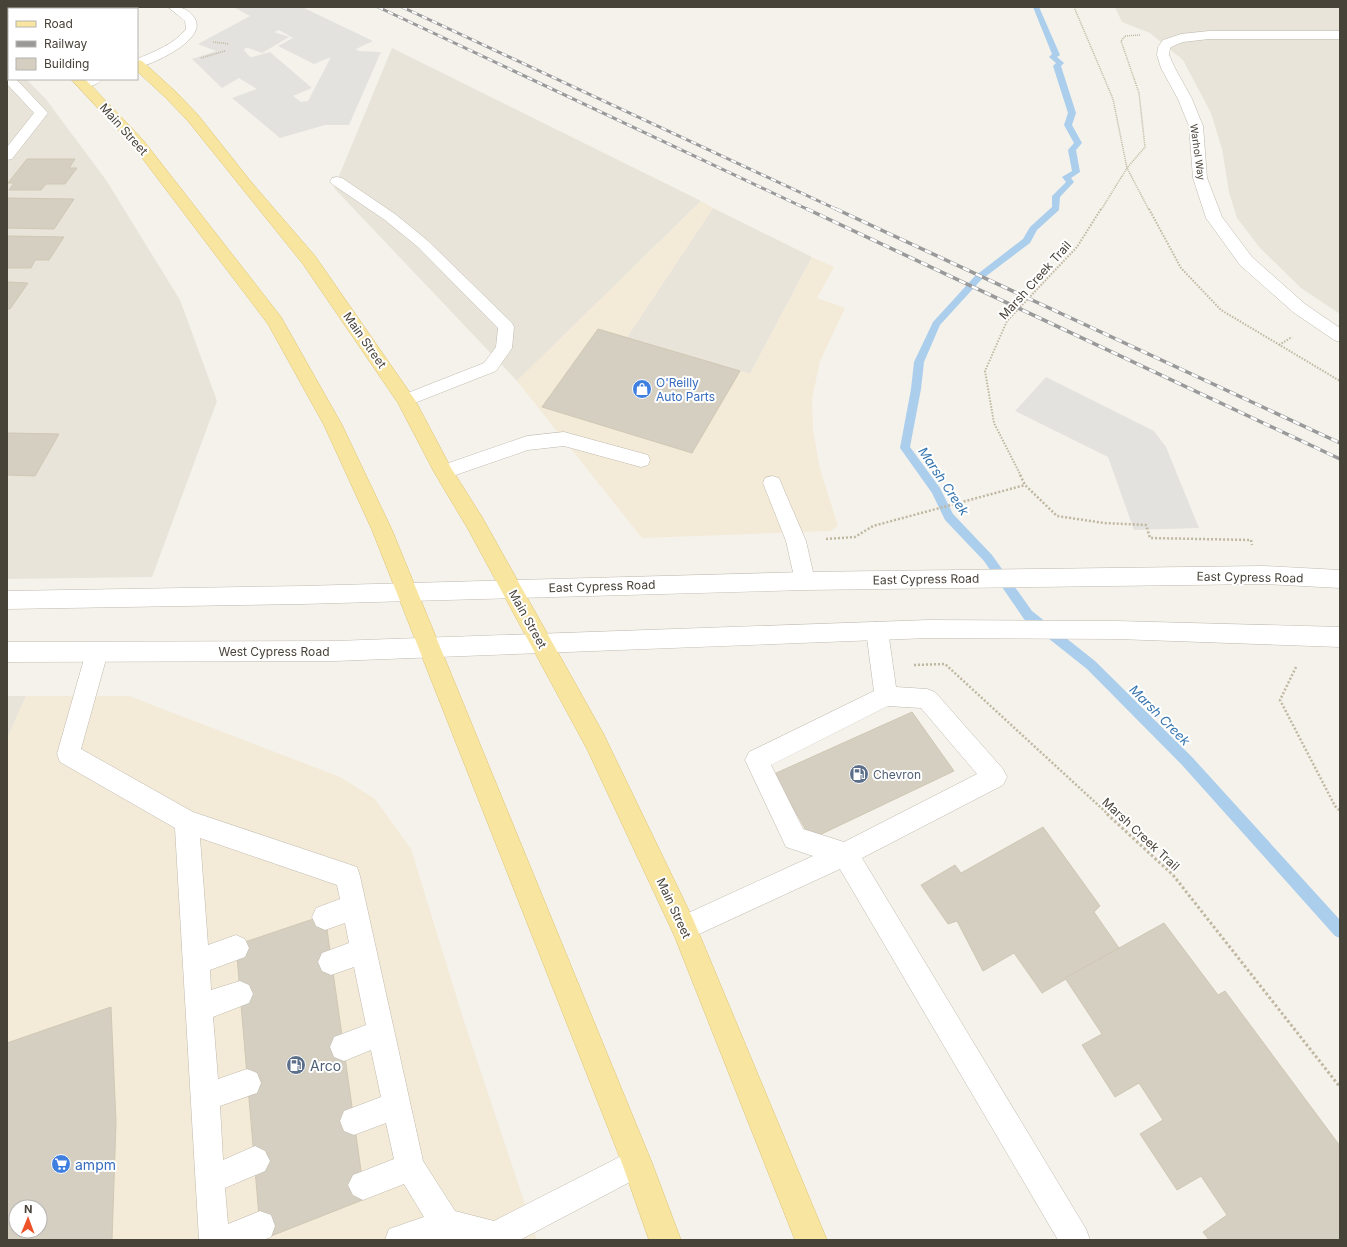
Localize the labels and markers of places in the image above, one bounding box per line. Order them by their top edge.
place label: O'Reilly Auto Parts [656,375,715,404]
shop icon: O'Reilly Auto Parts [631,378,653,400]
fuel station icon: Chevron [848,763,870,785]
place label: Chevron [873,767,921,782]
fuel station icon: Arco [285,1054,307,1076]
place label: Arco [310,1057,341,1074]
supermarket icon: ampm [50,1153,72,1175]
place label: ampm [75,1156,116,1173]

